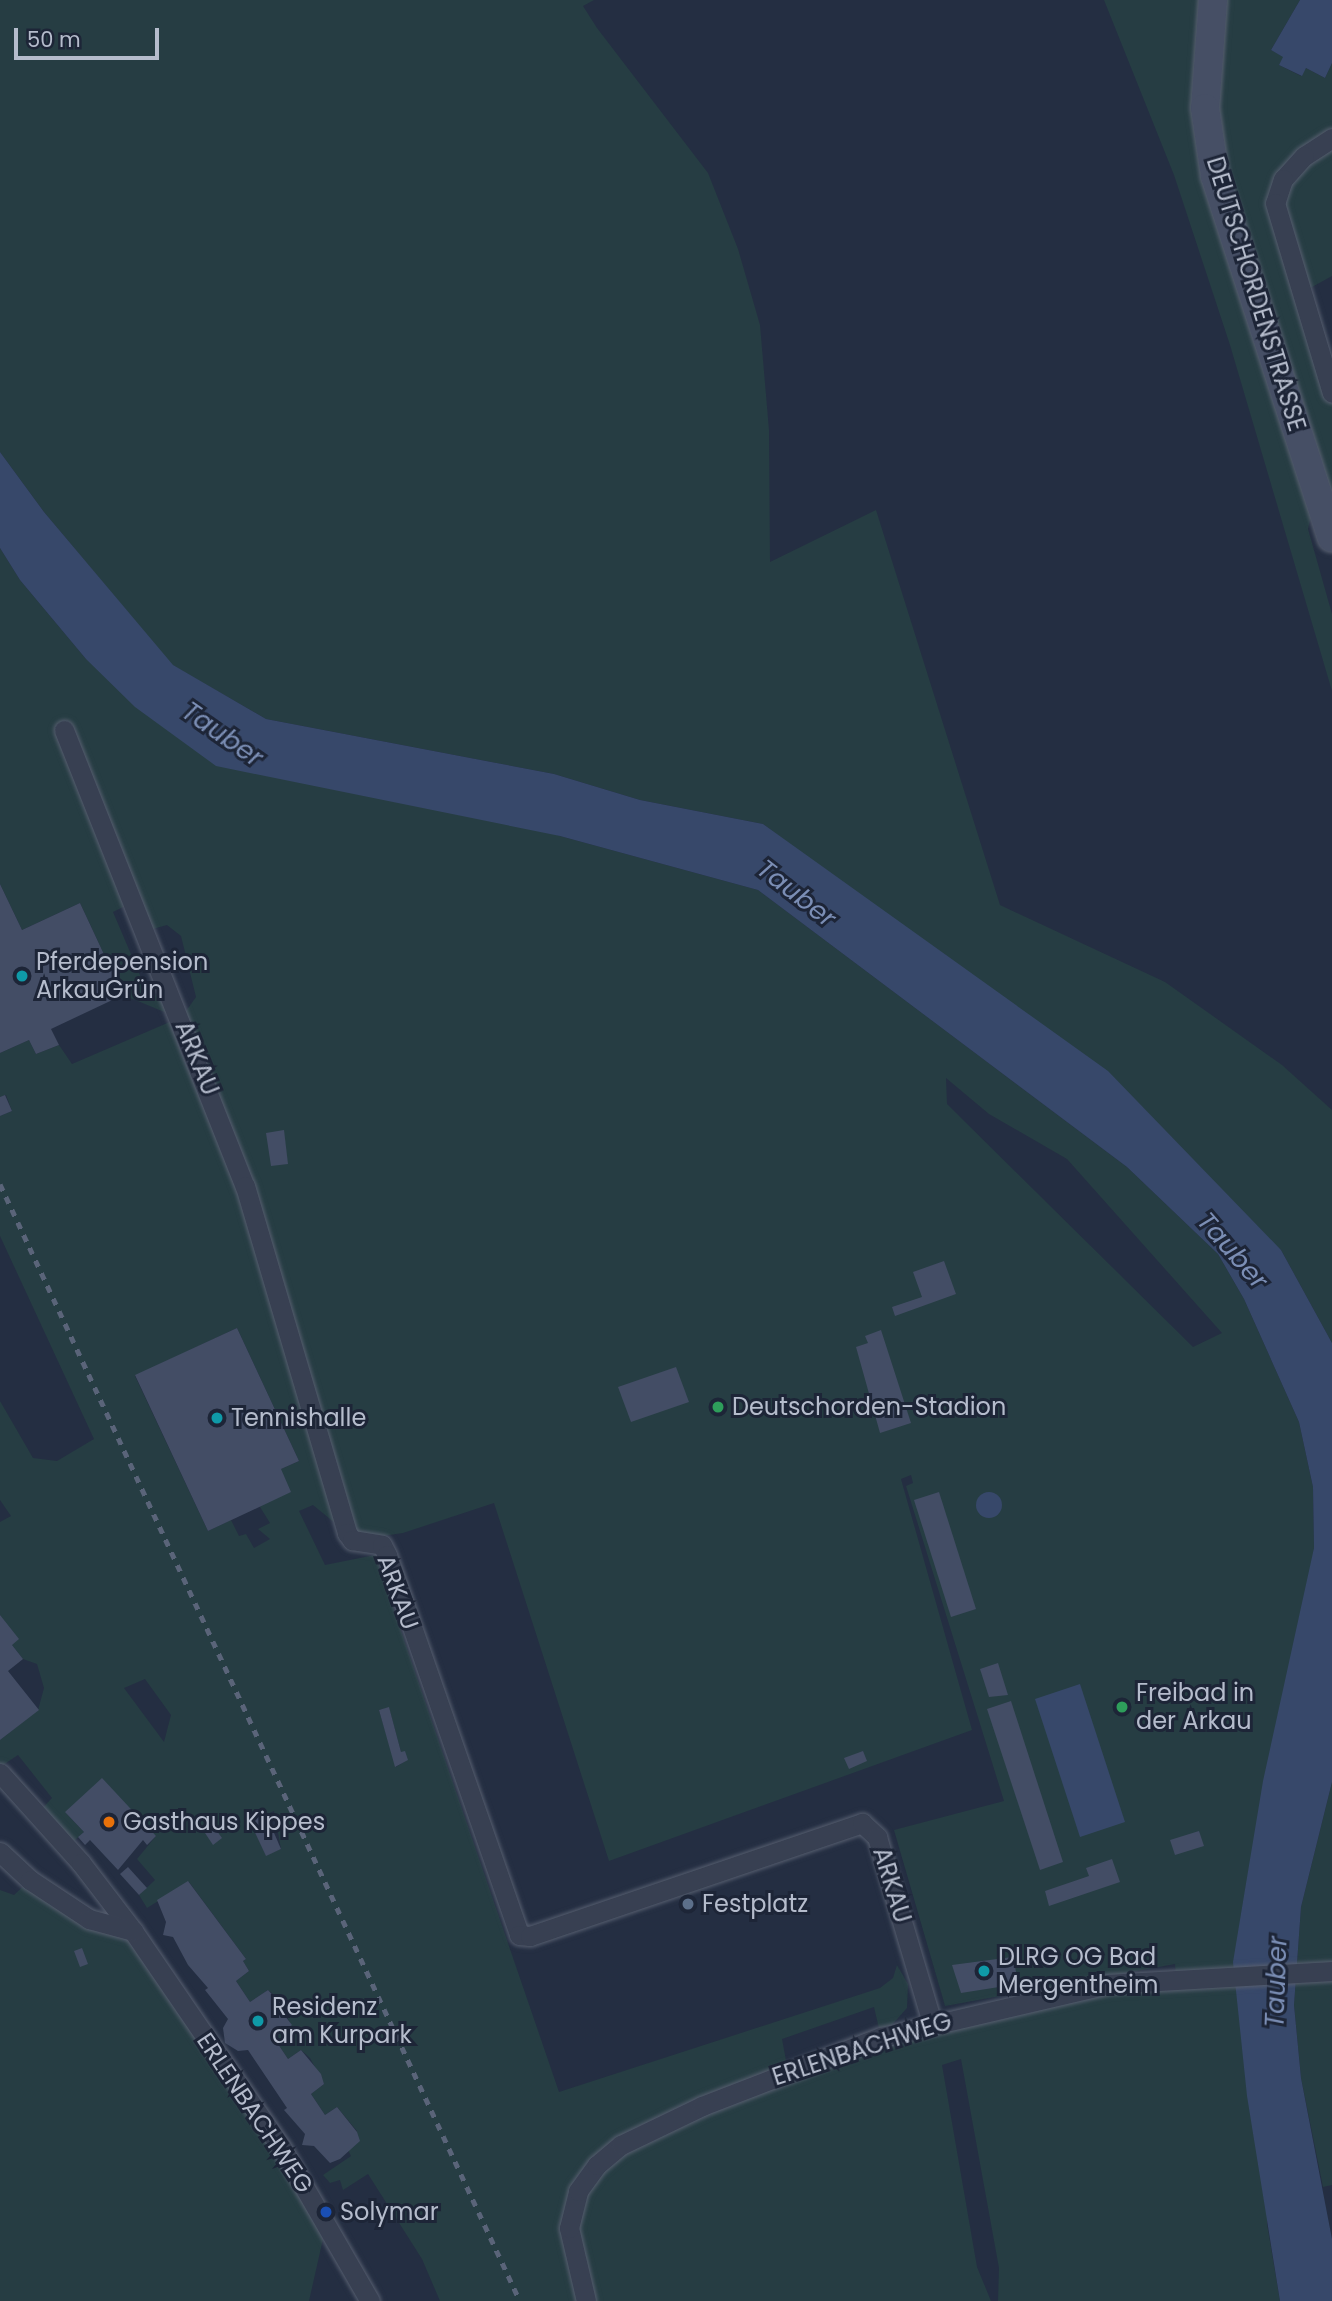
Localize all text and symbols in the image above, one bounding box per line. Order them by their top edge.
scale bar [18,14,163,58]
text: 50 m [27,25,81,54]
street label: DEUTSCHORDENSTRASSE [1200,153,1312,435]
water label: Tauber [176,696,268,774]
water label: Tauber [750,853,842,935]
place label: Pferdepension ArkauGrün [36,948,208,1004]
marker: Pferdepension ArkauGrün [14,968,30,984]
street label: ARKAU [169,1017,225,1099]
water label: Tauber [1190,1206,1274,1296]
place label: Deutschorden-Stadion [732,1393,1006,1421]
marker: Deutschorden-Stadion [710,1399,726,1415]
place label: Tennishalle [231,1404,366,1432]
marker: Tennishalle [209,1410,225,1426]
street label: ARKAU [371,1551,425,1633]
place label: Freibad in der Arkau [1136,1679,1254,1735]
marker: Freibad in der Arkau [1114,1699,1130,1715]
place label: Gasthaus Kippes [123,1808,325,1836]
marker: Gasthaus Kippes [101,1814,117,1830]
street label: ARKAU [867,1844,917,1926]
place label: Festplatz [702,1890,808,1918]
marker: Festplatz [680,1896,696,1912]
water label: Tauber [1260,1936,1294,2028]
place label: DLRG OG Bad Mergentheim [998,1943,1159,1999]
marker: DLRG OG Bad Mergentheim [976,1963,992,1979]
place label: Residenz am Kurpark [272,1993,412,2049]
street label: ERLENBACHWEG [769,2006,955,2092]
marker: Residenz am Kurpark [250,2013,266,2029]
street label: ERLENBACHWEG [191,2027,319,2199]
place label: Solymar [340,2198,439,2226]
marker: Solymar [318,2204,334,2220]

